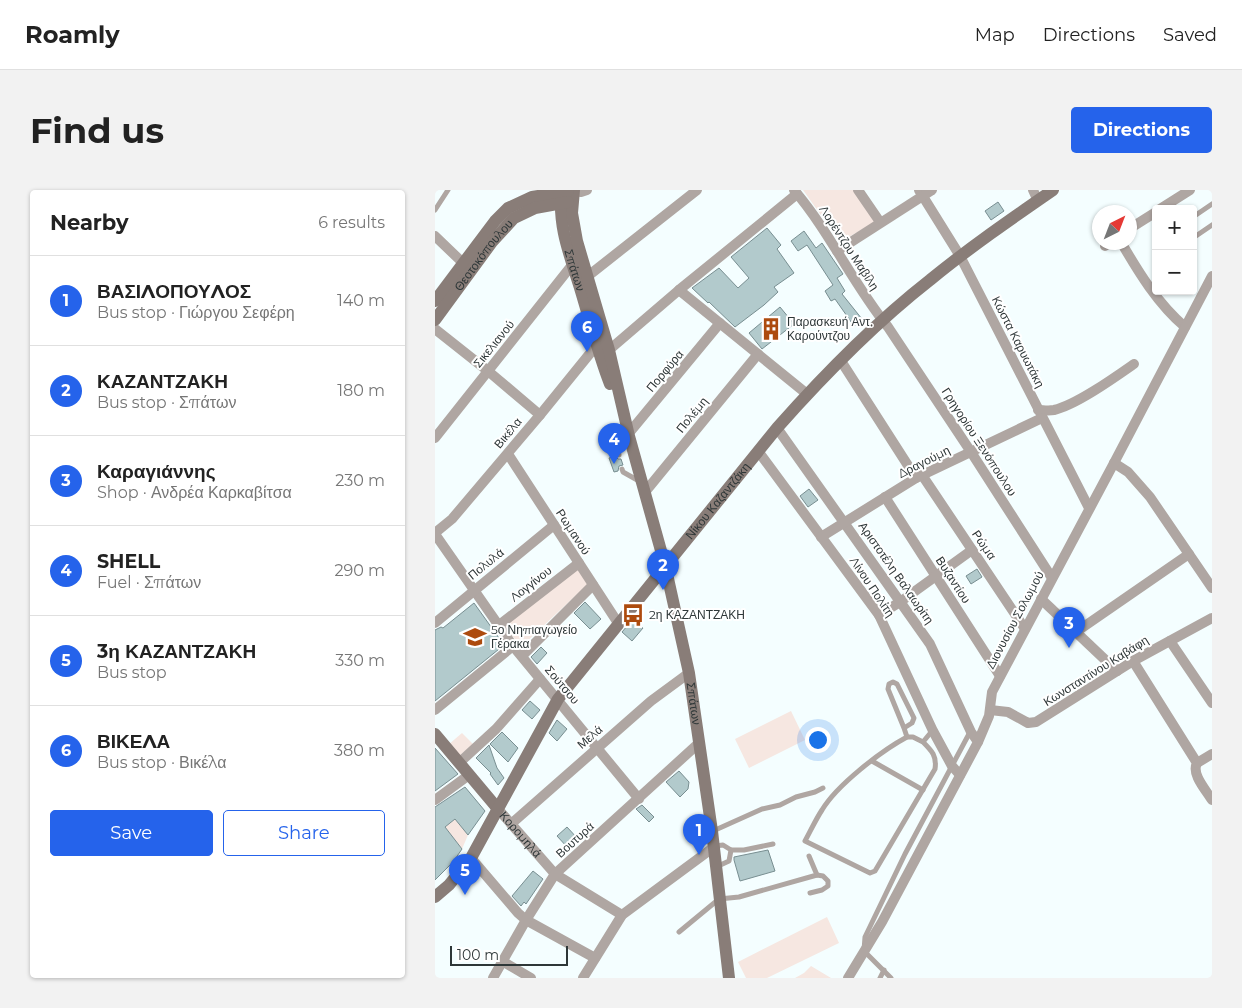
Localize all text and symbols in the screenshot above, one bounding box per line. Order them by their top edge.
text: Roamly [25,20,120,49]
text: Map [975,24,1015,46]
text: Directions [1043,24,1135,46]
text: Saved [1163,24,1217,46]
button: Directions [1071,107,1212,153]
text: Find us [30,109,164,152]
street label: Λορέντζου Μαβίλη [816,202,882,293]
north arrow [1092,205,1137,250]
map controls [1152,205,1197,295]
button: + [1152,205,1197,250]
text: Nearby [50,210,129,235]
text: 6 results [318,213,385,232]
street label: Θεοτοκόπουλου [451,216,516,294]
street label: Σπάτων [561,248,589,293]
button: − [1152,250,1197,295]
text: ΒΑΣΙΛΟΠΟΥΛΟΣ [97,280,251,303]
text: 1 [63,291,69,310]
text: 140 m [337,291,385,310]
street label: Κώστα Καρυωτάκη [989,293,1048,390]
text: Bus stop · Γιώργου Σεφέρη [97,303,295,322]
pin: 6 [571,311,603,352]
place label: Παρασκευή Αντ. Καρούντζου [787,314,873,343]
building icon: Παρασκευή Αντ. Καρούντζου [758,316,784,342]
street label: Σικελιανού [470,317,517,370]
street label: Πορφύρα [643,347,687,395]
text: ΚΑΖΑΝΤΖΑΚΗ [97,370,228,393]
text: 2 [61,381,71,400]
text: 180 m [337,381,385,400]
street label: Γρηγορίου Ξενόπουλου [939,385,1020,499]
text: Bus stop · Σπάτων [97,393,236,412]
street label: Πολέμη [673,394,711,436]
street label: Βικέλα [490,414,525,451]
pin: 4 [598,423,630,464]
street label: Δραγούμη [895,442,952,481]
street label: Νίκου Καζαντζάκη [682,459,753,542]
text: Καραγιάννης [97,460,216,483]
text: 3 [61,471,71,490]
text: 230 m [335,471,385,490]
text: Shop · Ανδρέα Καρκαβίτσα [97,483,292,502]
street label: Ρωμανού [553,506,594,557]
street label: Αριστοτέλη Βαλαωρίτη [856,519,937,627]
street label: Ρώμα [969,527,1000,562]
street label: Πολυλά [465,545,507,583]
pin: 2 [647,549,679,590]
text: SHELL [97,550,160,573]
street label: Λίνου Πολίτη [847,554,898,620]
street label: Βυζαντίου [933,554,974,606]
text: 4 [60,561,72,580]
text: 290 m [334,561,385,580]
street label: Λογγίνου [507,563,555,605]
street label: Διονυσίου Σολωμού [983,568,1047,671]
text: Fuel · Σπάτων [97,573,201,592]
bus stop icon: 2η ΚΑΖΑΝΤΖΑΚΗ [620,602,646,628]
place label: 2η ΚΑΖΑΝΤΖΑΚΗ [649,607,745,622]
pin: 3 [1053,607,1085,648]
place label: 5ο Νηπιαγωγείο Γέρακα [491,622,578,651]
school or university icon: 5ο Νηπιαγωγείο Γέρακα [462,624,488,650]
street label: Κωνσταντίνου Καβάφη [1040,632,1151,709]
text: 3η ΚΑΖΑΝΤΖΑΚΗ [97,640,256,663]
text: 5 [61,651,71,670]
text: 330 m [335,651,385,670]
street label: Σούτσου [542,662,583,707]
text: Bus stop [97,663,167,682]
street label: Σπάτων [683,681,704,726]
street label: Μελά [574,721,605,752]
your location [805,727,831,753]
text: ΒΙΚΕΛΑ [97,730,170,753]
text: 6 [61,741,71,760]
text: 380 m [334,741,385,760]
text: Bus stop · Βικέλα [97,753,226,772]
street label: Κορομηλά [497,808,545,860]
button: Save [50,810,213,856]
button: Share [223,810,385,856]
pin: 1 [683,814,715,855]
street label: Βουτυρά [552,819,597,861]
pin: 5 [449,854,481,895]
scale bar [450,943,567,966]
text: 100 m [457,946,499,964]

